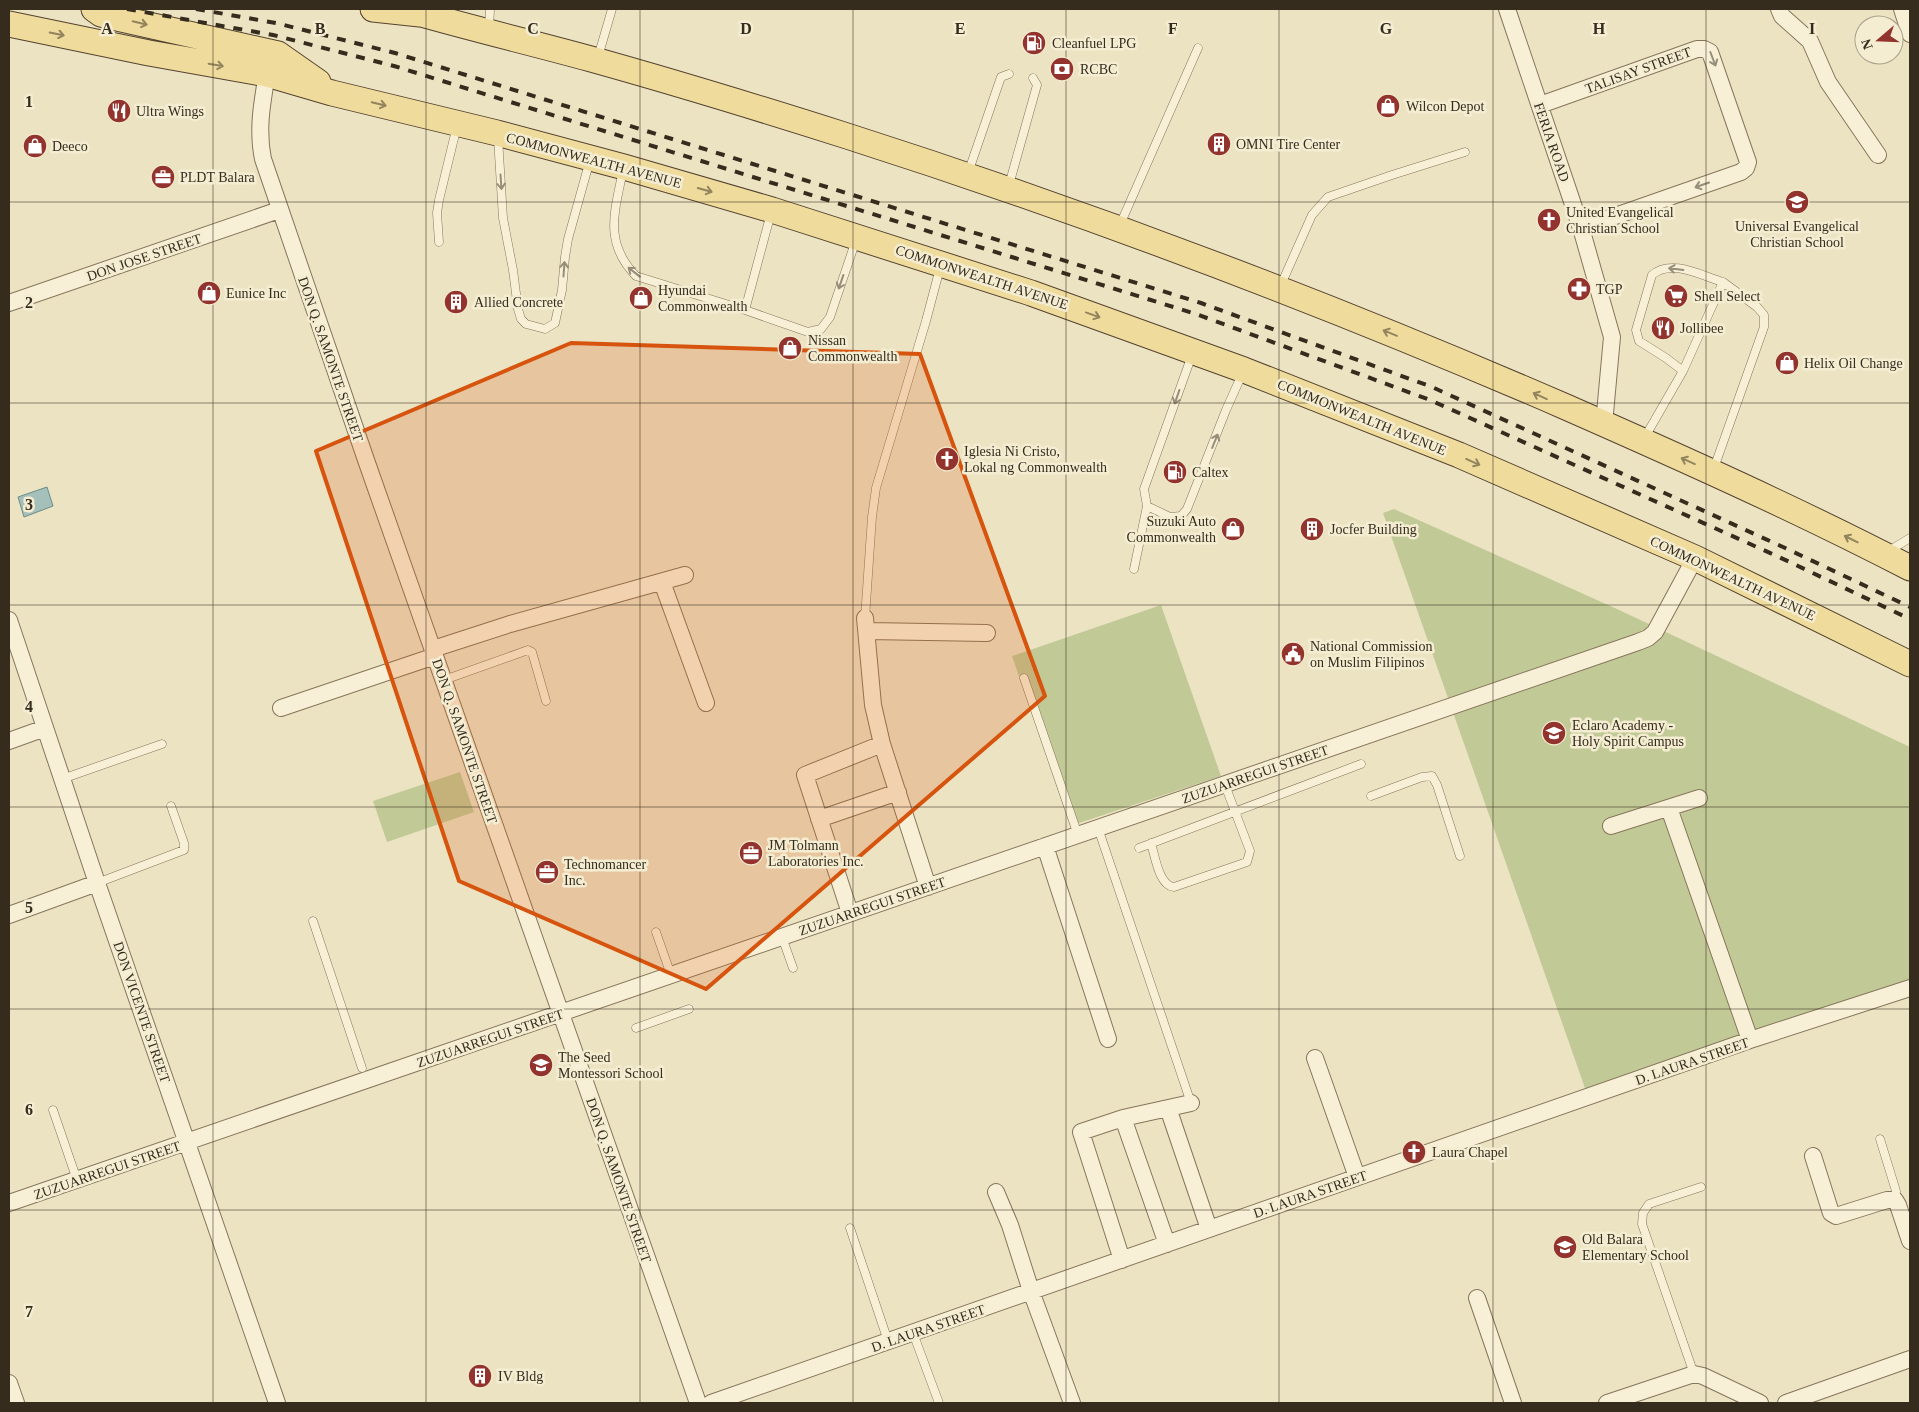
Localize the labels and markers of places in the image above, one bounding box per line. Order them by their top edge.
fuel station icon: Cleanfuel LPG [1021,30,1047,56]
place label: Cleanfuel LPG [1052,36,1136,51]
bank icon: RCBC [1049,56,1075,82]
place label: RCBC [1080,62,1117,77]
shop icon: Wilcon Depot [1375,93,1401,119]
restaurant icon: Ultra Wings [106,98,132,124]
place label: Wilcon Depot [1406,99,1484,114]
place label: Ultra Wings [136,104,204,119]
building icon: OMNI Tire Center [1206,131,1232,157]
shop icon: Deeco [22,133,48,159]
place label: OMNI Tire Center [1236,137,1341,152]
place label: Deeco [52,139,88,154]
office icon: PLDT Balara [150,164,176,190]
place label: PLDT Balara [180,170,256,185]
school or university icon: Universal Evangelical Christian School [1784,189,1810,215]
place label: United Evangelical Christian School [1566,205,1674,236]
church icon: United Evangelical Christian School [1536,207,1562,233]
place label: Universal Evangelical Christian School [1735,219,1859,250]
pharmacy icon: TGP [1566,276,1592,302]
shop icon: Eunice Inc [196,280,222,306]
place label: TGP [1596,282,1623,297]
place label: Hyundai Commonwealth [658,283,747,314]
supermarket icon: Shell Select [1663,283,1689,309]
shop icon: Hyundai Commonwealth [628,285,654,311]
place label: Eunice Inc [226,286,286,301]
building icon: Allied Concrete [443,289,469,315]
place label: Shell Select [1694,289,1761,304]
place label: Allied Concrete [474,295,563,310]
restaurant icon: Jollibee [1650,315,1676,341]
place label: Jollibee [1680,321,1724,336]
place label: Nissan Commonwealth [808,333,897,364]
shop icon: Nissan Commonwealth [777,335,803,361]
shop icon: Helix Oil Change [1774,350,1800,376]
place label: Helix Oil Change [1804,356,1903,371]
place label: Iglesia Ni Cristo, Lokal ng Commonwealth [964,444,1107,475]
church icon: Iglesia Ni Cristo, Lokal ng Commonwealth [934,446,960,472]
fuel station icon: Caltex [1162,459,1188,485]
place label: Caltex [1192,465,1229,480]
place label: Suzuki Auto Commonwealth [1127,514,1216,545]
shop icon: Suzuki Auto Commonwealth [1220,516,1246,542]
building icon: Jocfer Building [1299,516,1325,542]
place label: Jocfer Building [1330,522,1417,537]
place label: National Commission on Muslim Filipinos [1310,639,1433,670]
public building icon: National Commission on Muslim Filipinos [1280,641,1306,667]
place label: Eclaro Academy - Holy Spirit Campus [1572,718,1684,749]
school or university icon: Eclaro Academy - Holy Spirit Campus [1541,720,1567,746]
place label: JM Tolmann Laboratories Inc. [768,838,864,869]
office icon: JM Tolmann Laboratories Inc. [738,840,764,866]
place label: Technomancer Inc. [564,857,647,888]
office icon: Technomancer Inc. [534,859,560,885]
place label: The Seed Montessori School [558,1050,664,1081]
school or university icon: The Seed Montessori School [528,1052,554,1078]
church icon: Laura Chapel [1401,1139,1427,1165]
place label: Laura Chapel [1432,1145,1508,1160]
place label: Old Balara Elementary School [1582,1232,1689,1263]
school or university icon: Old Balara Elementary School [1552,1234,1578,1260]
building icon: IV Bldg [467,1363,493,1389]
place label: IV Bldg [498,1369,543,1384]

